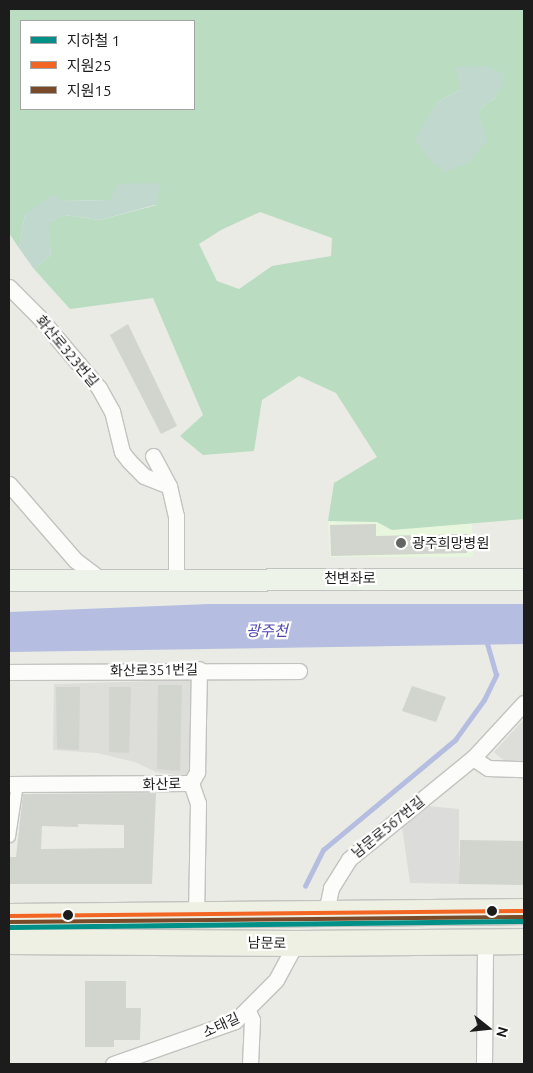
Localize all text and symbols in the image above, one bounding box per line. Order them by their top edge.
legend [20,20,195,110]
text: 지하철 1 [67,32,120,49]
text: 지원25 [67,57,112,74]
text: 지원15 [67,82,112,99]
street label: 화산로323번길 [32,312,102,390]
place label: 광주희망병원 [412,535,489,551]
marker: 광주희망병원 [394,536,408,550]
street label: 천변좌로 [324,570,376,586]
water label: 광주천 [246,622,288,640]
street label: 화산로351번길 [110,661,198,679]
street label: 화산로 [142,775,182,793]
street label: 남문로567번길 [348,793,428,861]
unlabelled marker [487,906,497,916]
unlabelled marker [63,910,73,920]
street label: 남문로 [248,934,286,952]
north arrow [463,1003,513,1053]
street label: 소태길 [200,1009,242,1041]
text: N [493,1025,512,1039]

